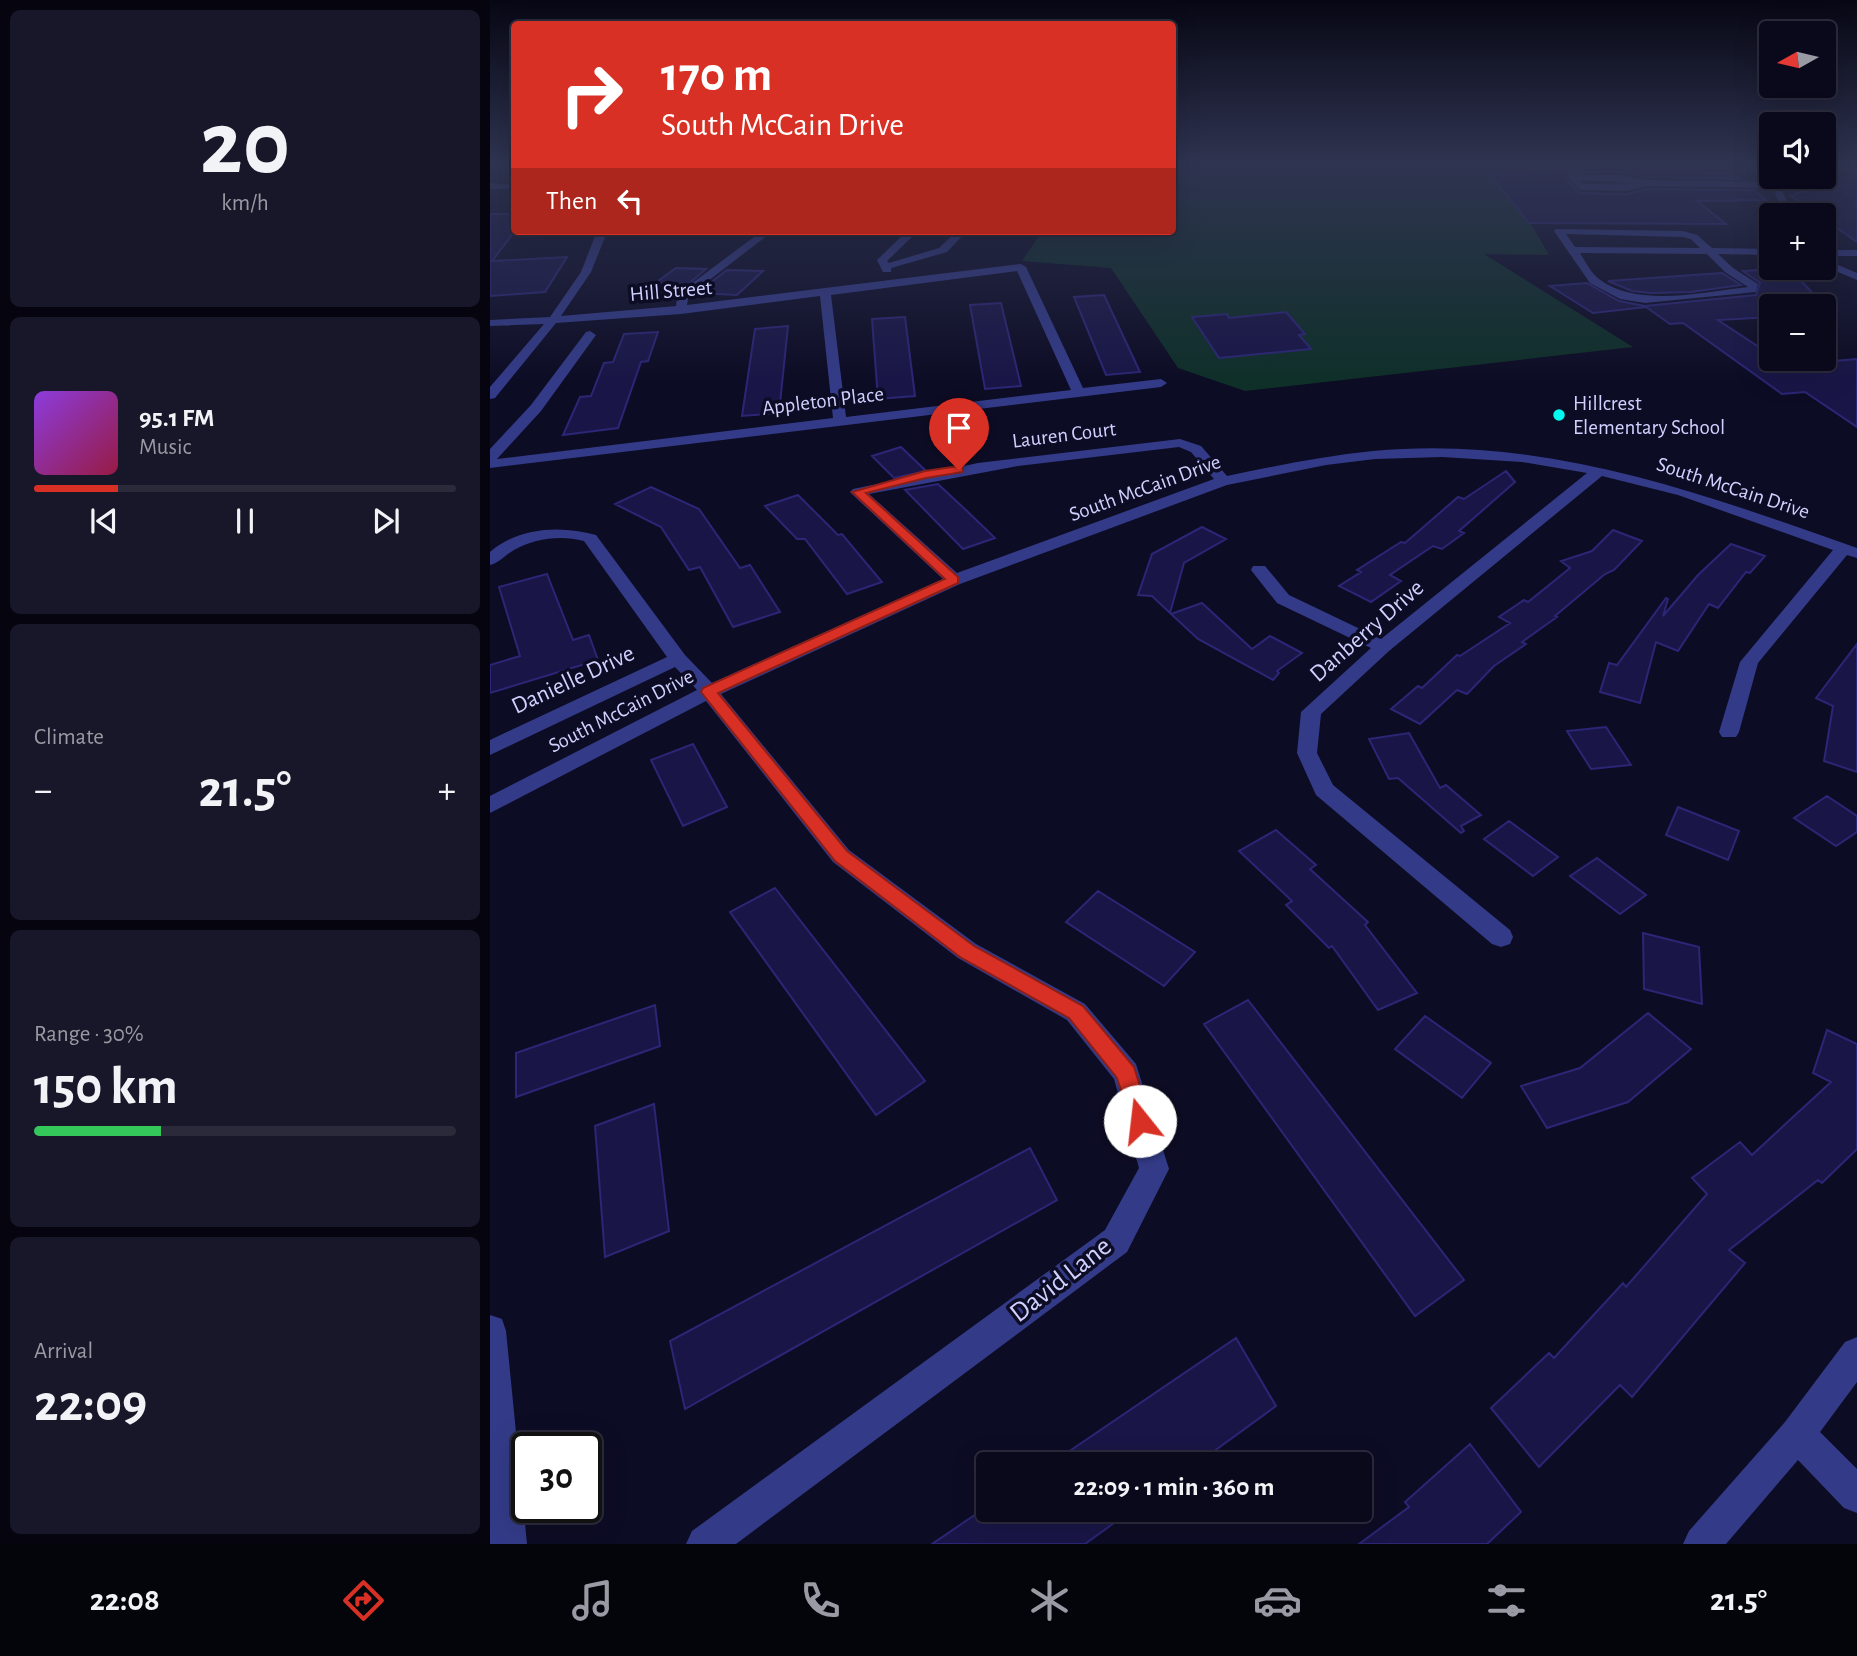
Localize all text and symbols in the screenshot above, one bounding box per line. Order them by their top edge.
north arrow [1759,21,1836,98]
map controls [1759,21,1836,371]
icon: right [546,49,637,140]
text: 170 m [661,51,772,100]
text: 20 [200,99,290,190]
text: South McCain Drive [661,109,904,141]
button: sound [1759,112,1836,189]
icon: left [611,182,649,220]
text: Then [546,188,597,214]
text: km/h [221,192,269,215]
button: + [1759,203,1836,280]
street label: Hill Street [629,277,713,305]
button: − [1759,294,1836,371]
street label: Appleton Place [761,383,885,419]
place label: Hillcrest Elementary School [1573,393,1725,438]
pin [929,398,989,470]
text: 95.1 FM [139,405,214,431]
marker: Hillcrest Elementary School [1551,407,1567,423]
icon: arrive [940,409,978,447]
street label: Lauren Court [1011,418,1117,452]
text: Music [139,436,191,459]
street label: South McCain Drive [1066,451,1224,525]
street label: South McCain Drive [1654,453,1812,523]
icon: previous [85,502,123,540]
icon: pause [226,502,264,540]
icon: next [367,502,405,540]
street label: Danberry Drive [1306,575,1428,687]
street label: Danielle Drive [508,641,638,719]
street label: South McCain Drive [545,665,697,757]
text: Climate [34,726,104,749]
text: 21.5° [199,764,291,816]
text: − [34,772,52,810]
text: + [438,772,456,810]
text: Range · 30% [34,1023,144,1046]
text: 150 km [34,1061,178,1113]
position arrow [1103,1084,1177,1158]
street label: David Lane [1005,1232,1117,1328]
text: Arrival [34,1340,93,1363]
text: 22:09 [34,1378,147,1430]
speed limit sign: 30 [511,1432,602,1523]
text: 22:09 · 1 min · 360 m [1073,1474,1275,1500]
icon: directions [339,1576,388,1625]
icon: music [568,1576,617,1625]
icon: phone [796,1576,845,1625]
icon: climate [1025,1576,1074,1625]
icon: car [1253,1576,1302,1625]
icon: filters [1482,1576,1531,1625]
text: 22:08 [90,1584,160,1616]
text: 21.5° [1710,1584,1767,1616]

